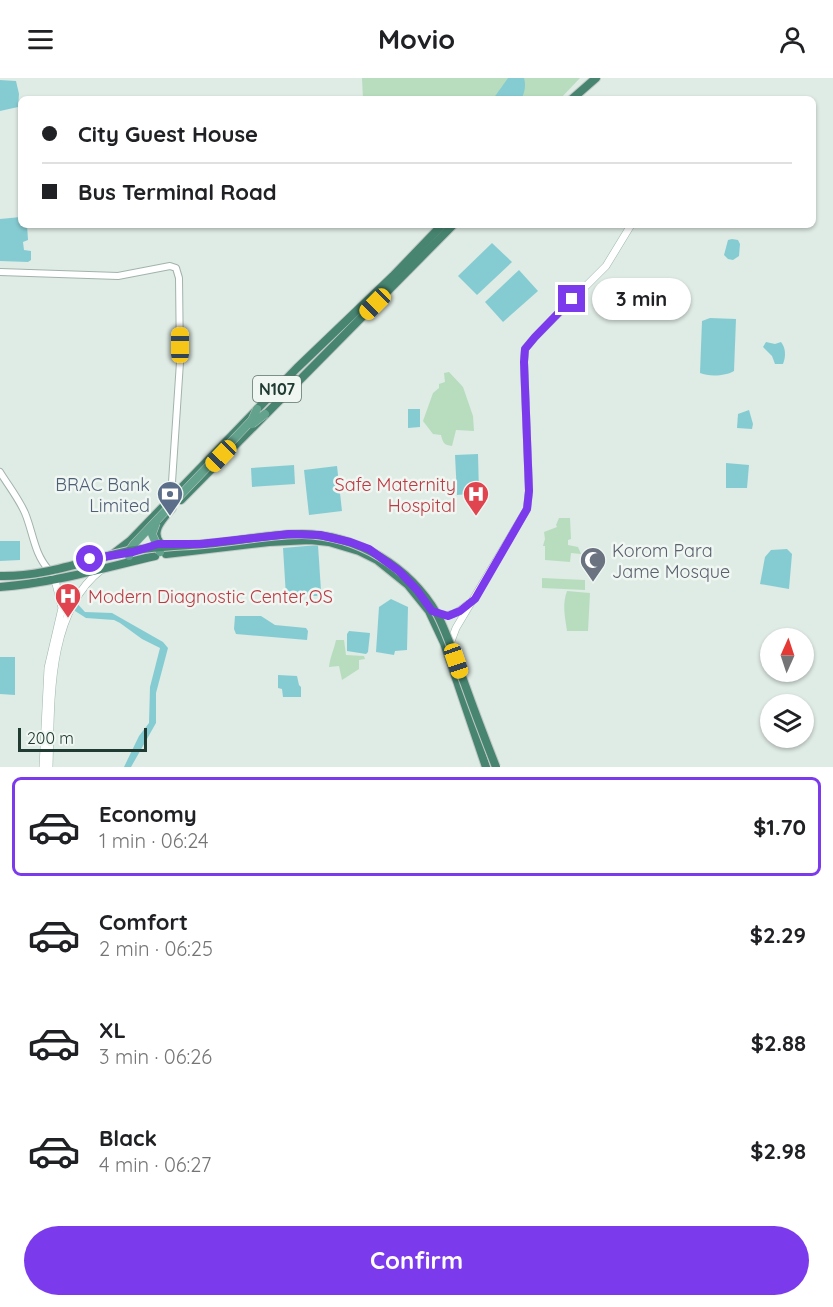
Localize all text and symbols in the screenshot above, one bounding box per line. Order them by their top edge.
text: Movio [378,22,455,56]
icon: menu [24,23,57,56]
icon: person [776,23,809,56]
text: City Guest House [78,120,258,148]
text: Bus Terminal Road [78,178,277,206]
callout: 3 min [593,278,692,320]
car [356,285,394,323]
route end [558,285,585,312]
text: 3 min [616,286,667,311]
car [171,327,189,363]
road number: N107 [253,376,301,402]
car [202,437,240,475]
place label: BRAC Bank Limited [55,473,150,517]
place label: Safe Maternity Hospital [335,473,456,517]
bank icon: BRAC Bank Limited [155,479,185,517]
hospital icon: Safe Maternity Hospital [461,479,491,517]
place label: Korom Para Jame Mosque [612,539,730,583]
route start [76,545,103,572]
mosque icon: Korom Para Jame Mosque [578,545,608,583]
hospital icon: Modern Diagnostic Center,OS [53,581,83,619]
place label: Modern Diagnostic Center,OS [88,585,333,608]
north arrow [760,628,814,682]
map controls [760,628,814,748]
car [442,641,470,681]
button: layers [760,694,814,748]
scale bar [18,725,147,752]
text: 200 m [27,728,74,748]
icon: car [27,800,81,854]
text: Economy [99,800,197,828]
text: $1.70 [753,813,806,841]
text: 1 min · 06:24 [99,828,208,853]
icon: car [27,908,81,962]
text: Comfort [99,908,188,936]
text: $2.29 [750,921,806,949]
text: 2 min · 06:25 [99,936,213,961]
icon: car [27,1016,81,1070]
text: XL [99,1016,126,1044]
text: $2.88 [751,1029,806,1057]
text: 3 min · 06:26 [99,1044,212,1069]
icon: car [27,1124,81,1178]
text: Black [99,1124,157,1152]
text: $2.98 [750,1137,806,1165]
text: 4 min · 06:27 [99,1152,211,1177]
button: Confirm [24,1226,809,1295]

